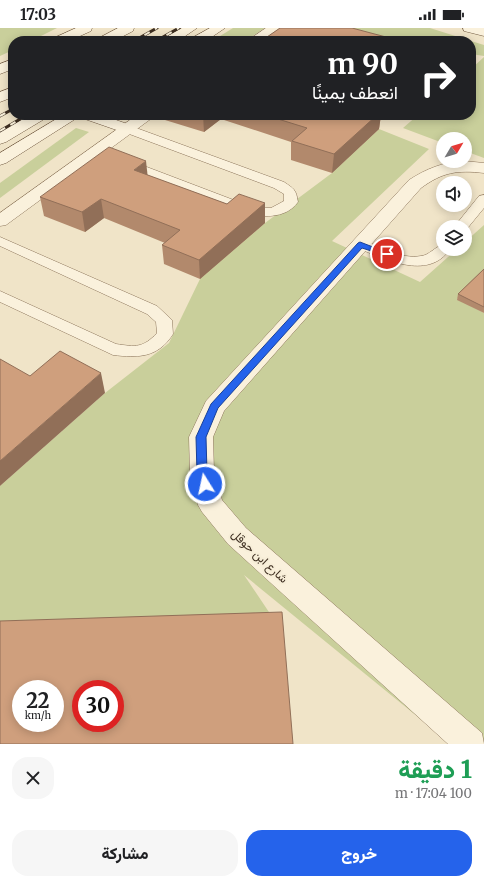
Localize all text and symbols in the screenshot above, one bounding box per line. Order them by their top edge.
text: 17:03 [20,5,56,24]
text: 90 m [327,46,398,82]
icon: right [412,52,464,104]
text: انعطف يمينًا [312,81,398,104]
north arrow [436,132,472,168]
map controls [436,132,472,256]
button: sound [436,176,472,212]
button: layers [436,220,472,256]
pin [370,237,404,271]
icon: arrive [376,243,398,265]
position arrow [184,463,226,505]
street label: شارع ابن حوقل [227,526,291,587]
speed limit sign: 30 [72,680,124,732]
text: 22 [26,688,50,713]
text: km/h [25,709,51,722]
text: 1 دقيقة [398,754,472,785]
button: close [12,757,54,799]
text: 100 m · 17:04 [395,785,472,802]
button: مشاركة [12,830,238,876]
button: خروج [246,830,472,876]

